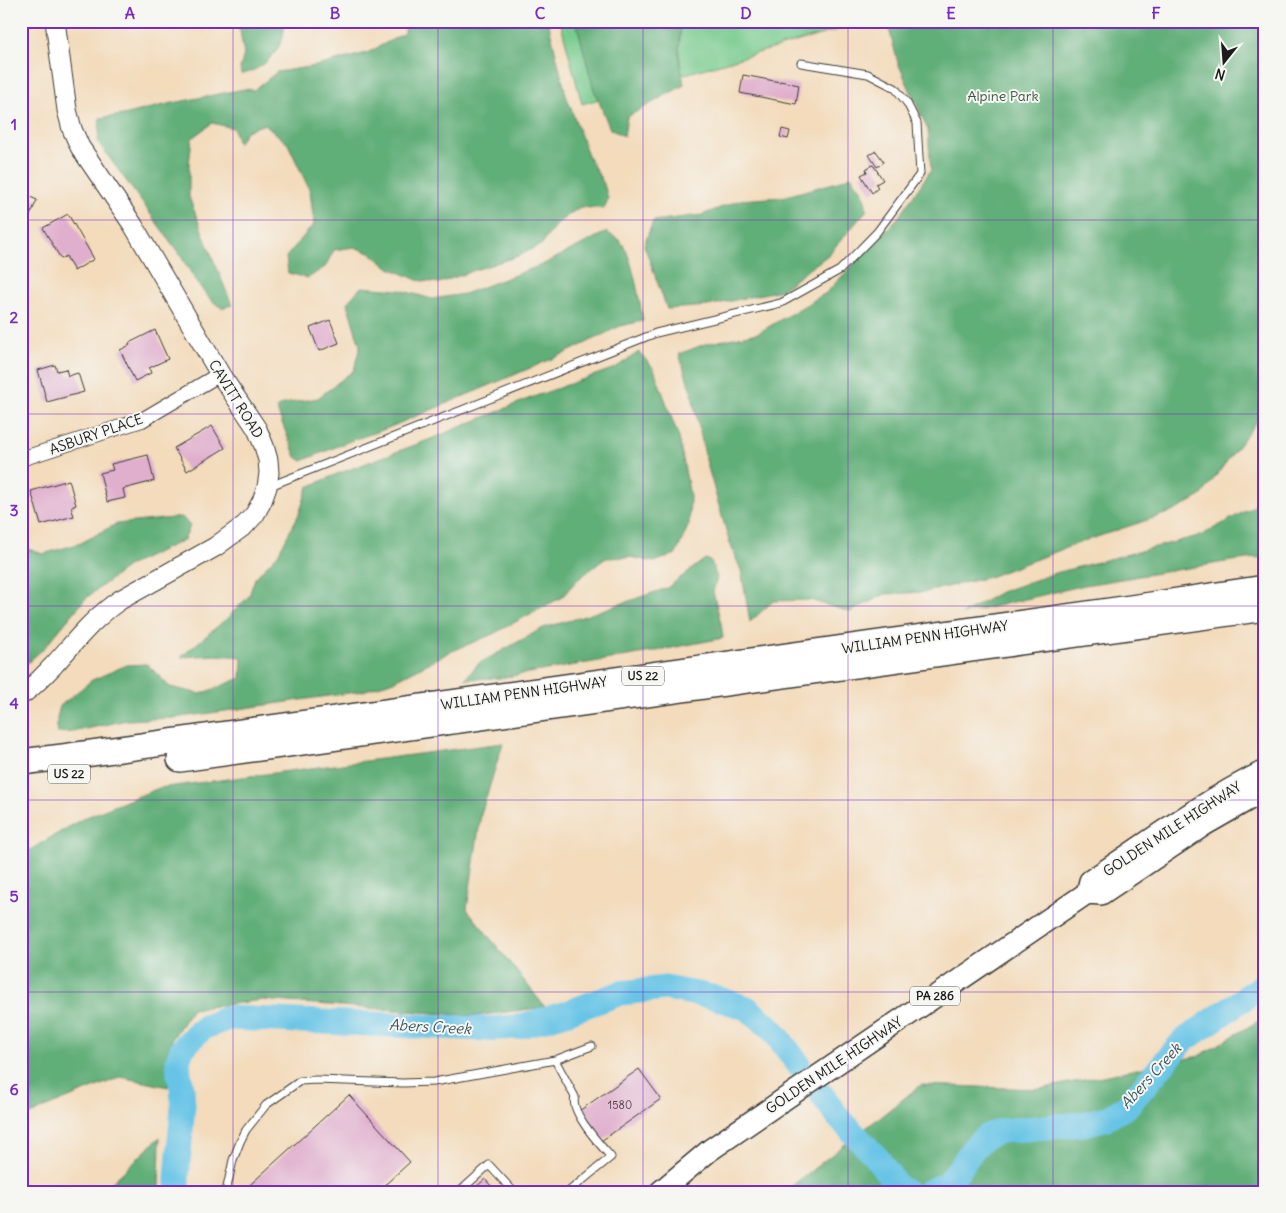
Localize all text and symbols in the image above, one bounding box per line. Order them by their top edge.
text: A [125,3,135,23]
text: B [330,3,341,23]
text: C [535,3,546,23]
text: D [740,3,752,23]
text: E [946,3,956,23]
text: F [1151,3,1161,23]
north arrow [1198,38,1248,88]
text: N [1213,64,1227,84]
park label: Alpine Park [967,87,1039,105]
text: 1 [11,114,17,134]
text: 2 [10,307,19,327]
street label: CAVITT ROAD [205,356,267,442]
street label: ASBURY PLACE [47,410,145,458]
text: 3 [9,500,19,520]
street label: WILLIAM PENN HIGHWAY [841,616,1010,658]
road number: US 22 [622,666,664,686]
street label: WILLIAM PENN HIGHWAY [440,672,609,714]
text: 4 [9,693,19,713]
road number: US 22 [48,764,90,784]
street label: GOLDEN MILE HIGHWAY [1100,777,1245,880]
text: 5 [9,886,19,906]
road number: PA 286 [910,986,960,1006]
street label: GOLDEN MILE HIGHWAY [762,1012,906,1117]
water label: Abers Creek [389,1015,473,1038]
water label: Abers Creek [1116,1038,1186,1112]
text: 6 [9,1079,19,1099]
house number: 1580 [608,1098,632,1112]

